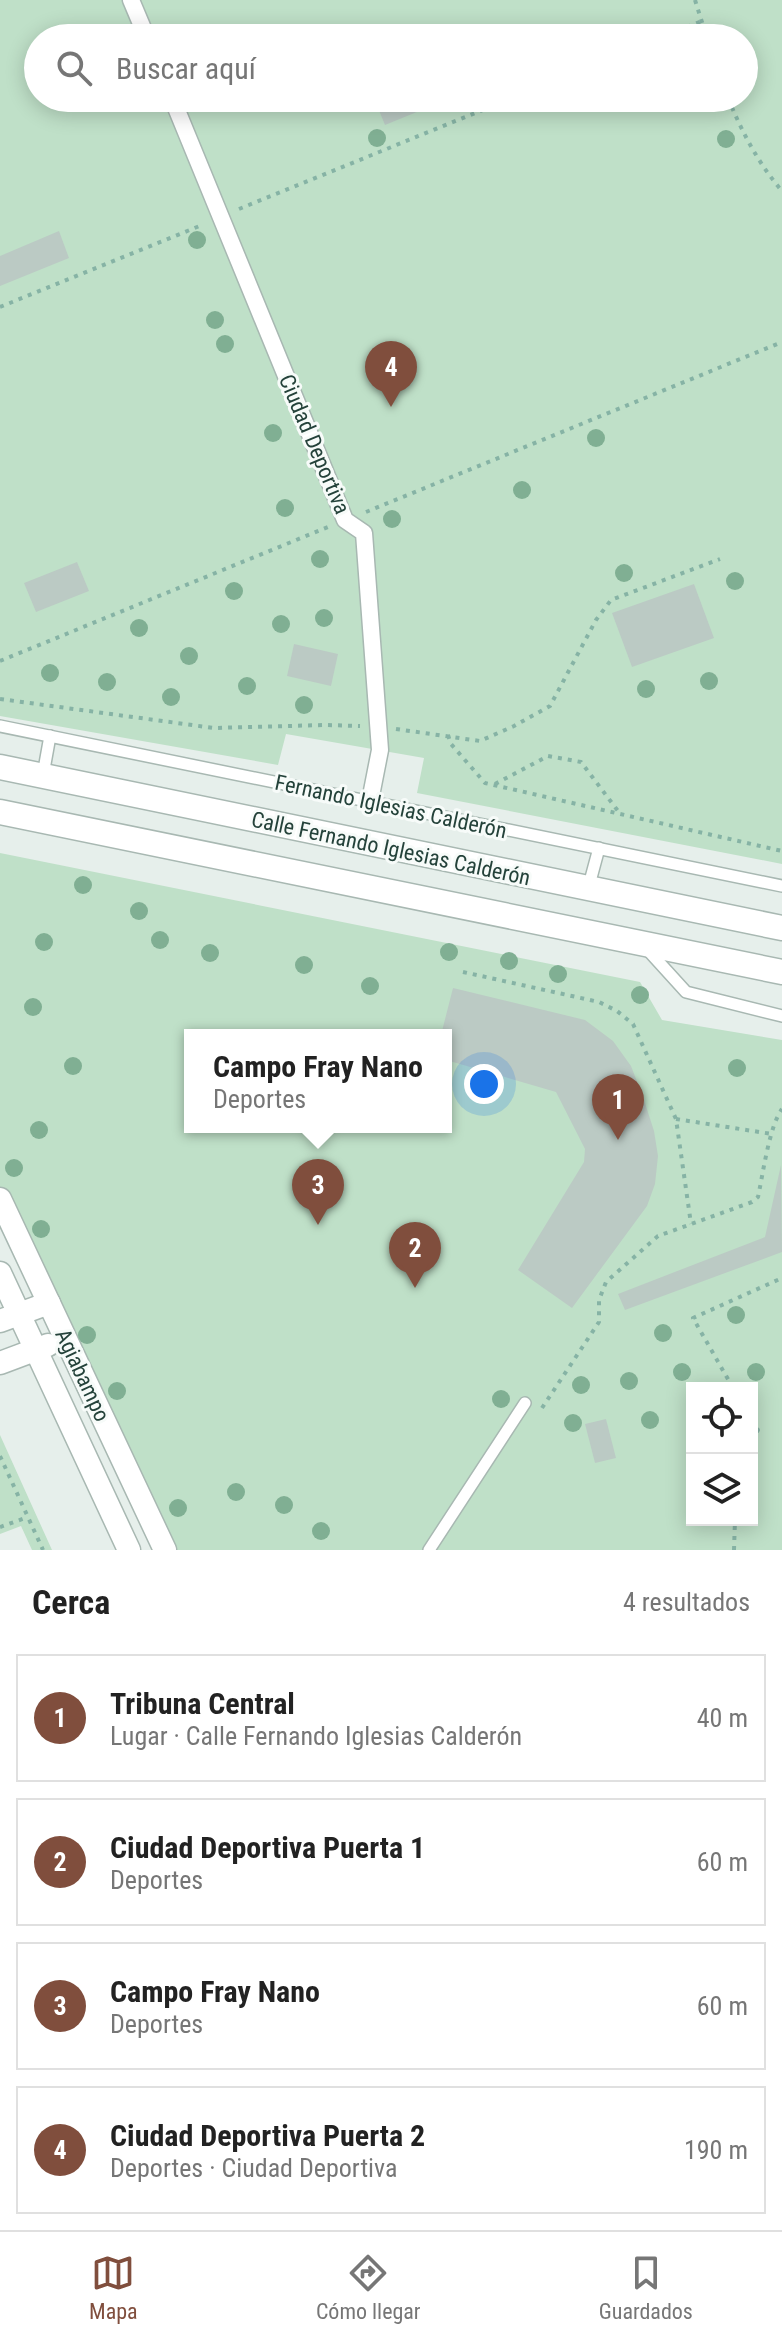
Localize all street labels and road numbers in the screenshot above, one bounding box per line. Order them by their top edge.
street label: Ciudad Deportiva [274,371,355,518]
street label: Fernando Iglesias Calderón [273,770,509,843]
street label: Calle Fernando Iglesias Calderón [249,807,533,890]
street label: Agiabampo [50,1325,115,1425]

